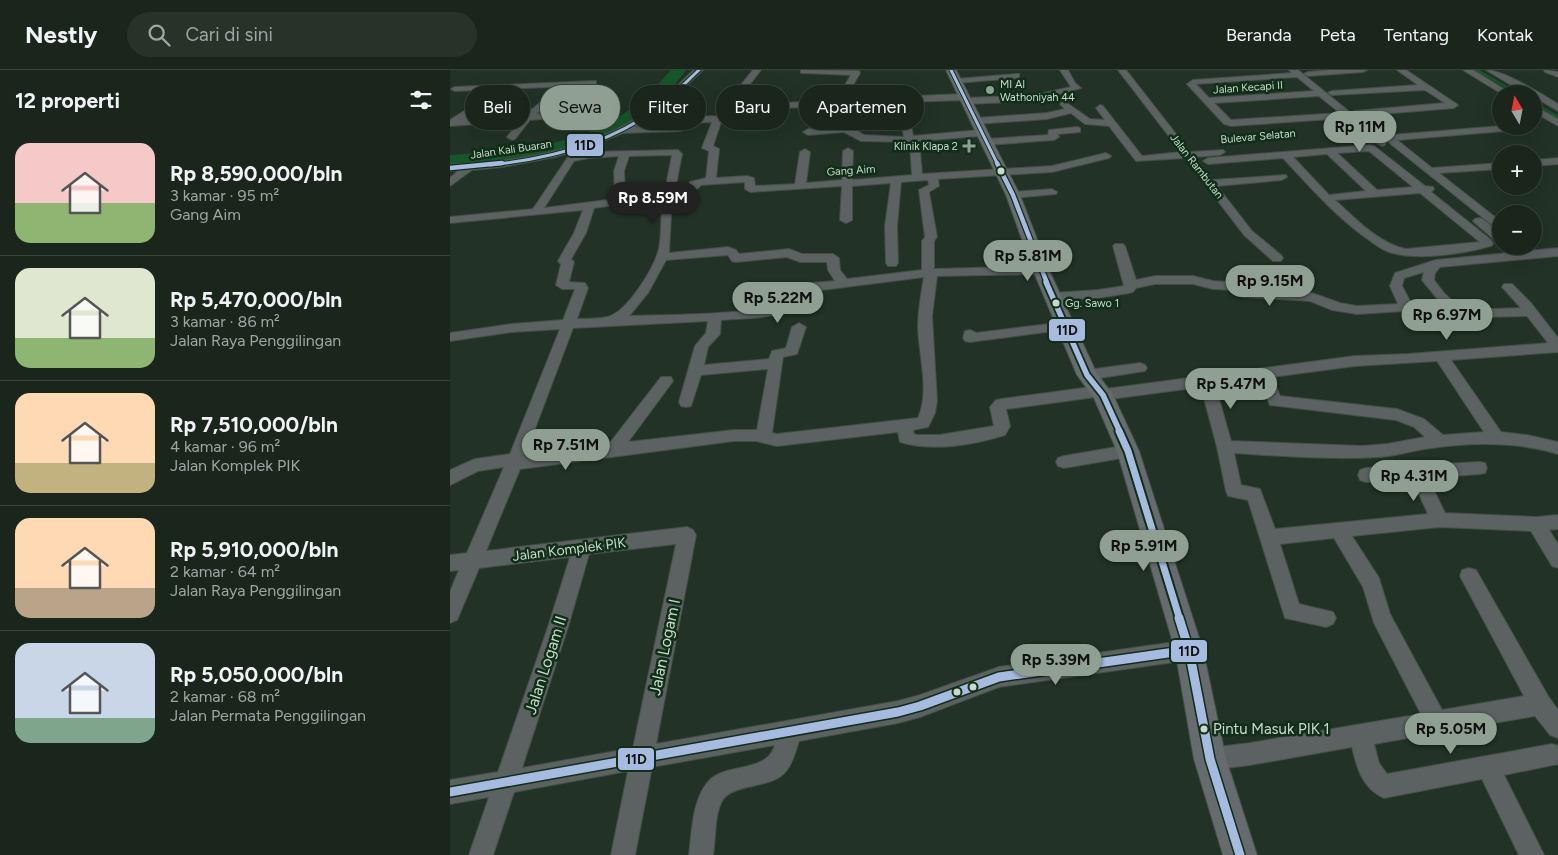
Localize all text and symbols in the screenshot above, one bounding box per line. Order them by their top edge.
search box [127,12,477,57]
text: Nestly [25,20,97,49]
icon: search [145,21,173,49]
text: Cari di sini [185,23,273,46]
text: Beranda [1226,24,1292,46]
text: Peta [1320,24,1356,46]
text: Tentang [1384,24,1449,46]
text: Kontak [1477,24,1533,46]
place label: MI Al Wathoniyah 44 [1000,78,1075,104]
street label: Jalan Kecapi II [1213,79,1283,96]
marker: MI Al Wathoniyah 44 [984,84,996,96]
chip: Beli [465,85,530,130]
chip: Sewa [540,85,620,130]
chip: Filter [630,85,706,130]
chip: Baru [716,85,789,130]
chip: Apartemen [799,85,924,130]
north arrow [1492,85,1542,135]
map controls [1492,85,1542,255]
icon: filters [407,86,435,114]
text: 12 properti [15,88,120,113]
pin: Rp 11M [1319,111,1401,153]
text: Rp 11M [1335,117,1385,136]
street label: Bulevar Selatan [1220,127,1296,146]
street label: Jalan Rambutan [1167,131,1226,201]
line badge: 11D [566,133,604,157]
street label: Jalan Kali Buaran [470,137,553,162]
text: 11D [574,137,596,154]
marker: Klinik Klapa 2 [962,139,976,153]
place label: Klinik Klapa 2 [894,140,958,153]
button: + [1492,145,1542,195]
text: Rp 8,590,000/bln [170,161,342,186]
street label: Gang Aim [826,162,876,179]
icon: home [55,163,115,223]
unlabelled marker [996,166,1006,176]
pin: Rp 8.59M [601,182,705,224]
text: 3 kamar · 95 m² [170,186,279,205]
text: Rp 8.59M [618,188,688,207]
text: Gang Aim [170,205,241,224]
button: − [1492,205,1542,255]
pin: Rp 5.81M [976,240,1080,282]
text: Rp 5.81M [994,246,1062,265]
pin: Rp 9.15M [1218,264,1322,307]
text: Rp 9.15M [1237,271,1303,290]
pin: Rp 5.22M [726,282,830,324]
text: Rp 5,470,000/bln [170,287,342,312]
icon: home [55,288,115,348]
text: Rp 5.22M [743,288,813,307]
place label: Gg. Sawo 1 [1065,297,1119,310]
marker: Gg. Sawo 1 [1051,298,1061,308]
pin: Rp 6.97M [1395,298,1499,341]
text: Rp 6.97M [1413,305,1481,324]
text: 3 kamar · 86 m² [170,312,280,331]
line badge: 11D [1048,318,1086,342]
text: 11D [1056,322,1078,339]
text: Jalan Raya Penggilingan [170,331,341,350]
pin: Rp 5.47M [1179,368,1283,410]
text: Rp 5.47M [1196,374,1266,393]
text: Rp 7,510,000/bln [170,412,338,437]
icon: home [55,413,115,473]
pin: Rp 7.51M [514,428,618,471]
text: Rp 7.51M [533,435,599,454]
text: 4 kamar · 96 m² [170,437,280,456]
text: Jalan Komplek PIK [170,456,300,475]
pin: Rp 4.31M [1362,460,1466,502]
text: Rp 4.31M [1380,466,1448,485]
pin: Rp 5.91M [1092,530,1196,572]
street label: Jalan Komplek PIK [511,534,627,565]
text: Rp 5.91M [1111,536,1177,555]
text: Rp 5,910,000/bln [170,537,338,562]
icon: home [55,538,115,598]
text: 2 kamar · 64 m² [170,562,280,581]
text: Jalan Raya Penggilingan [170,581,341,600]
street label: Jalan Logam I [645,597,684,697]
street label: Jalan Logam II [521,614,570,717]
line badge: 11D [1170,639,1208,663]
text: 11D [1178,643,1200,660]
pin: Rp 5.39M [1004,644,1108,686]
text: Rp 5.39M [1022,650,1090,669]
text: Rp 5,050,000/bln [170,662,343,687]
icon: home [55,663,115,723]
unlabelled marker [968,682,978,692]
text: 2 kamar · 68 m² [170,687,280,706]
unlabelled marker [952,687,962,697]
text: Jalan Permata Penggilingan [170,706,366,725]
pin: Rp 5.05M [1399,712,1503,755]
text: Rp 5.05M [1416,719,1486,738]
place label: Pintu Masuk PIK 1 [1213,720,1330,738]
marker: Pintu Masuk PIK 1 [1199,724,1209,734]
line badge: 11D [617,747,655,771]
text: 11D [625,751,647,768]

